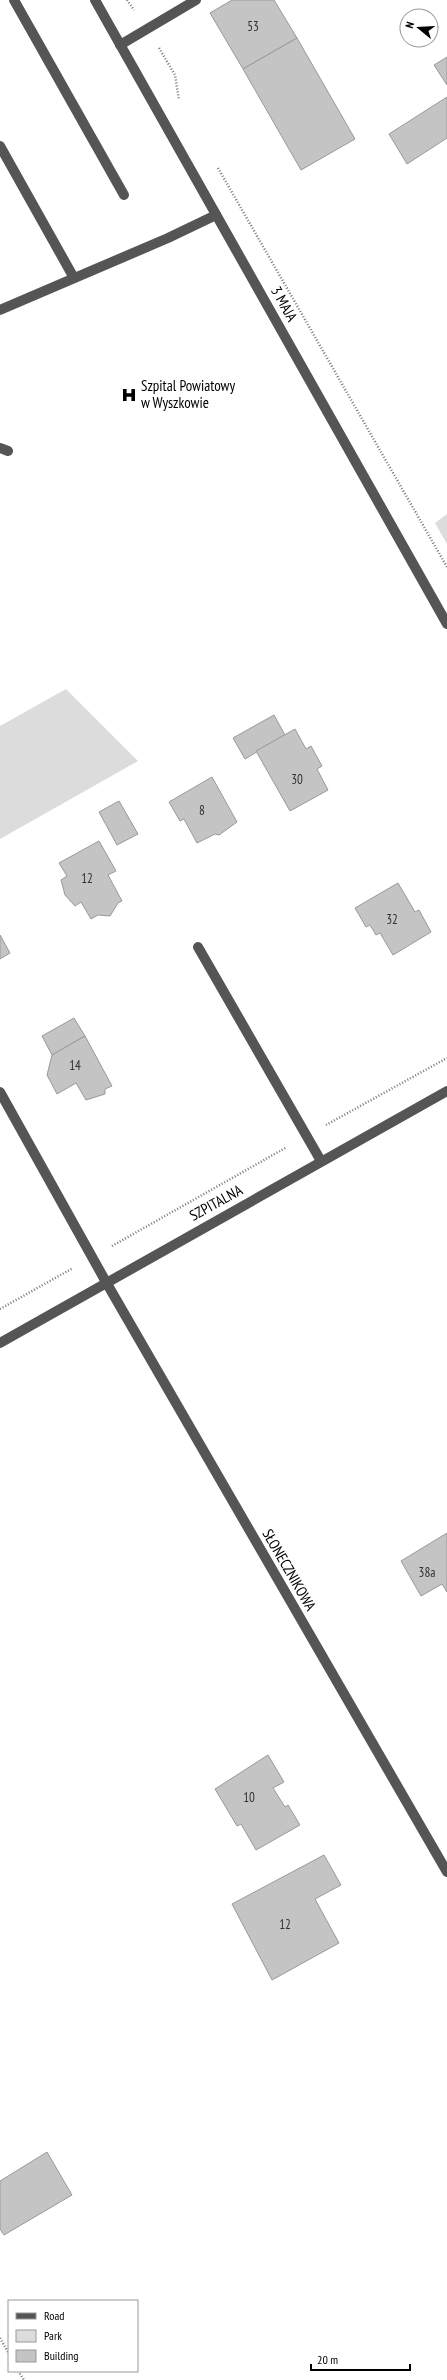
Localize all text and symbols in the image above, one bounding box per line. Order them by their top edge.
north arrow [399,8,439,48]
house number: 53 [247,18,259,35]
text: N [402,20,417,30]
street label: 3 MAJA [267,283,302,325]
place label: Szpital Powiatowy w Wyszkowie [141,376,236,412]
hospital icon: Szpital Powiatowy w Wyszkowie [120,386,138,404]
house number: 30 [291,771,303,788]
house number: 8 [199,802,205,819]
house number: 12 [81,870,93,887]
house number: 32 [386,911,398,928]
house number: 14 [69,1057,81,1074]
street label: SZPITALNA [186,1180,246,1225]
street label: SŁONECZNIKOWA [258,1526,321,1615]
house number: 38a [419,1564,435,1581]
house number: 10 [243,1789,255,1806]
house number: 12 [279,1916,291,1933]
legend [8,2300,138,2372]
text: Road [44,2308,64,2323]
text: Park [44,2328,62,2343]
scale bar [311,2346,410,2372]
text: Building [44,2348,79,2363]
text: 20 m [317,2352,338,2367]

